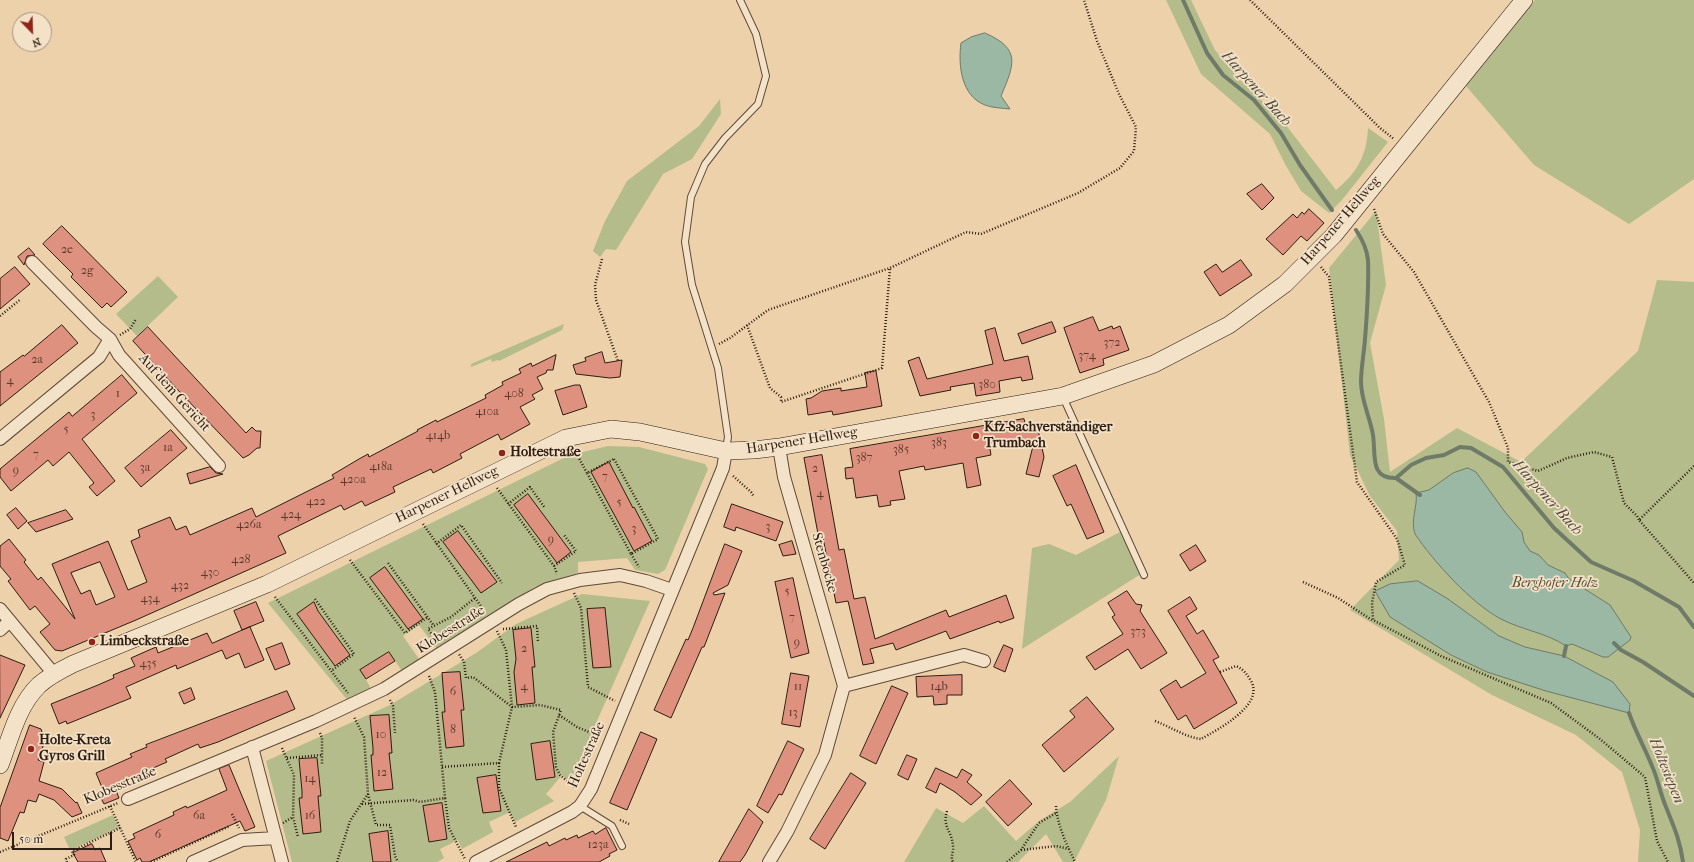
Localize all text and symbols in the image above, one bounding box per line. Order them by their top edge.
north arrow [12,12,52,52]
text: N [30,35,43,50]
water label: Harpener Bach [1217,47,1295,131]
street label: Harpener Hellweg [1298,173,1384,269]
house number: 2e [61,243,73,257]
house number: 2g [81,264,93,278]
house number: 372 [1104,336,1120,350]
house number: 374 [1078,349,1096,363]
street label: Auf dem Gericht [135,350,213,436]
house number: 2a [31,353,43,367]
house number: 4 [6,374,14,388]
house number: 380 [978,378,996,392]
house number: 1 [116,387,120,401]
house number: 408 [504,387,524,401]
house number: 410a [475,405,499,419]
house number: 3 [91,408,95,422]
place label: Kfz-Sachverständiger Trumbach [984,420,1112,452]
house number: 5 [63,423,69,437]
street label: Harpener Hellweg [745,424,859,458]
house number: 414b [426,429,450,443]
marker: Kfz-Sachverständiger Trumbach [971,431,981,441]
house number: 383 [931,436,947,450]
house number: 1a [163,441,173,455]
house number: 385 [893,443,909,457]
place label: Holtestraße [510,445,581,461]
house number: 7 [33,448,39,462]
marker: Holtestraße [497,448,507,458]
house number: 387 [856,451,872,465]
water label: Harpener Bach [1508,456,1586,540]
house number: 418a [370,460,392,474]
house number: 3a [140,461,150,475]
house number: 2 [812,462,818,476]
street label: Harpener Hellweg [393,463,501,527]
house number: 9 [13,464,19,478]
house number: 7 [602,470,608,484]
house number: 420a [340,473,366,487]
house number: 4 [816,487,824,501]
house number: 422 [306,495,326,509]
house number: 5 [616,496,622,510]
house number: 424 [281,508,301,522]
house number: 426a [236,518,262,532]
house number: 3 [766,520,770,534]
house number: 3 [632,522,636,536]
street label: Stenbocke [807,531,841,595]
house number: 9 [548,533,554,547]
house number: 428 [231,553,251,567]
house number: 430 [201,566,219,580]
park label: Berghofer Holz [1512,576,1598,592]
house number: 432 [171,579,189,593]
house number: 5 [784,585,790,599]
house number: 434 [140,592,160,606]
street label: Klobesstraße [414,602,488,658]
house number: 7 [789,611,795,625]
house number: 373 [1130,625,1146,639]
place label: Limbeckstraße [100,634,189,650]
house number: 9 [794,636,800,650]
marker: Limbeckstraße [87,637,97,647]
house number: 2 [521,642,527,656]
house number: 435 [139,657,157,671]
house number: 4 [520,680,528,694]
house number: 11 [794,680,802,694]
house number: 14b [930,680,948,694]
house number: 6 [450,685,456,699]
house number: 13 [788,706,798,720]
street label: Holtestraße [565,719,609,791]
house number: 8 [450,723,456,737]
house number: 10 [376,728,386,742]
place label: Holte-Kreta Gyros Grill [39,733,111,766]
water label: Holtesiepen [1645,735,1687,807]
marker: Holte-Kreta Gyros Grill [26,744,36,754]
street label: Klobesstraße [81,763,159,809]
house number: 12 [377,766,387,780]
house number: 14 [304,772,316,786]
house number: 6a [193,809,205,823]
house number: 16 [305,809,315,823]
scale bar [14,824,114,850]
house number: 6 [155,828,161,842]
text: 50 m [19,832,43,846]
house number: 123a [588,838,608,852]

